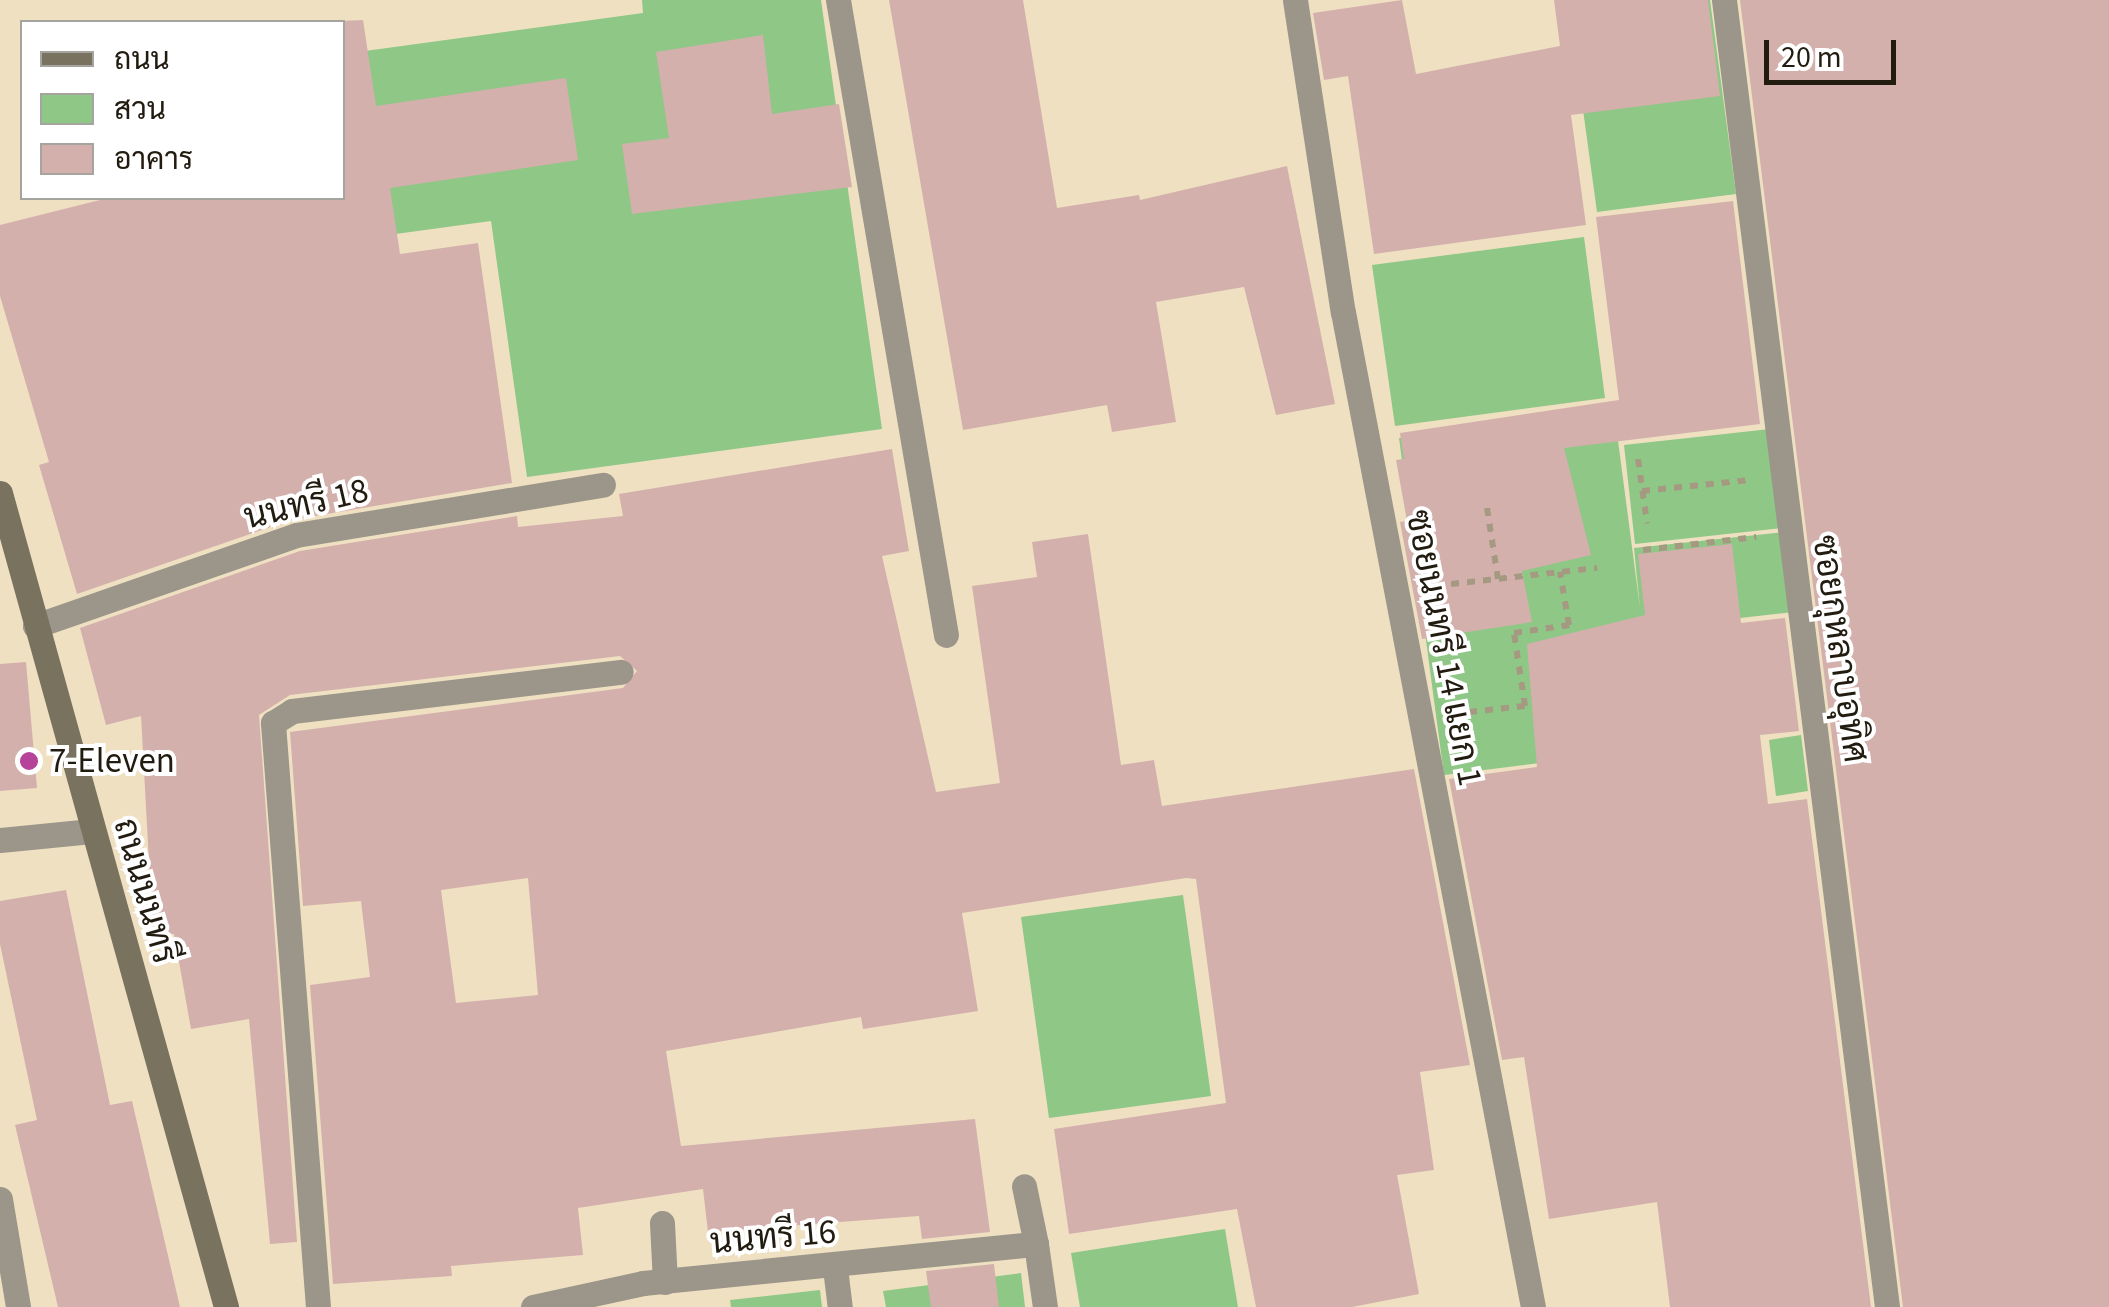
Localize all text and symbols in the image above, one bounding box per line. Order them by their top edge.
legend [20,20,345,200]
scale bar [1769,20,1902,82]
text: 20 m [1781,36,1842,79]
text: ถนน [114,38,170,81]
text: สวน [114,88,166,131]
text: อาคาร [114,138,193,181]
street label: นนทรี 18 [240,469,372,539]
street label: ซอยนนทรี 14 แยก 1 [1397,506,1491,790]
street label: ซอยกุหลาบอุทิศ [1803,533,1877,765]
place label: 7-Eleven [49,740,175,782]
marker: 7-Eleven [18,750,40,772]
street label: ถนนนนทรี [104,813,186,969]
street label: นนทรี 16 [708,1211,838,1263]

